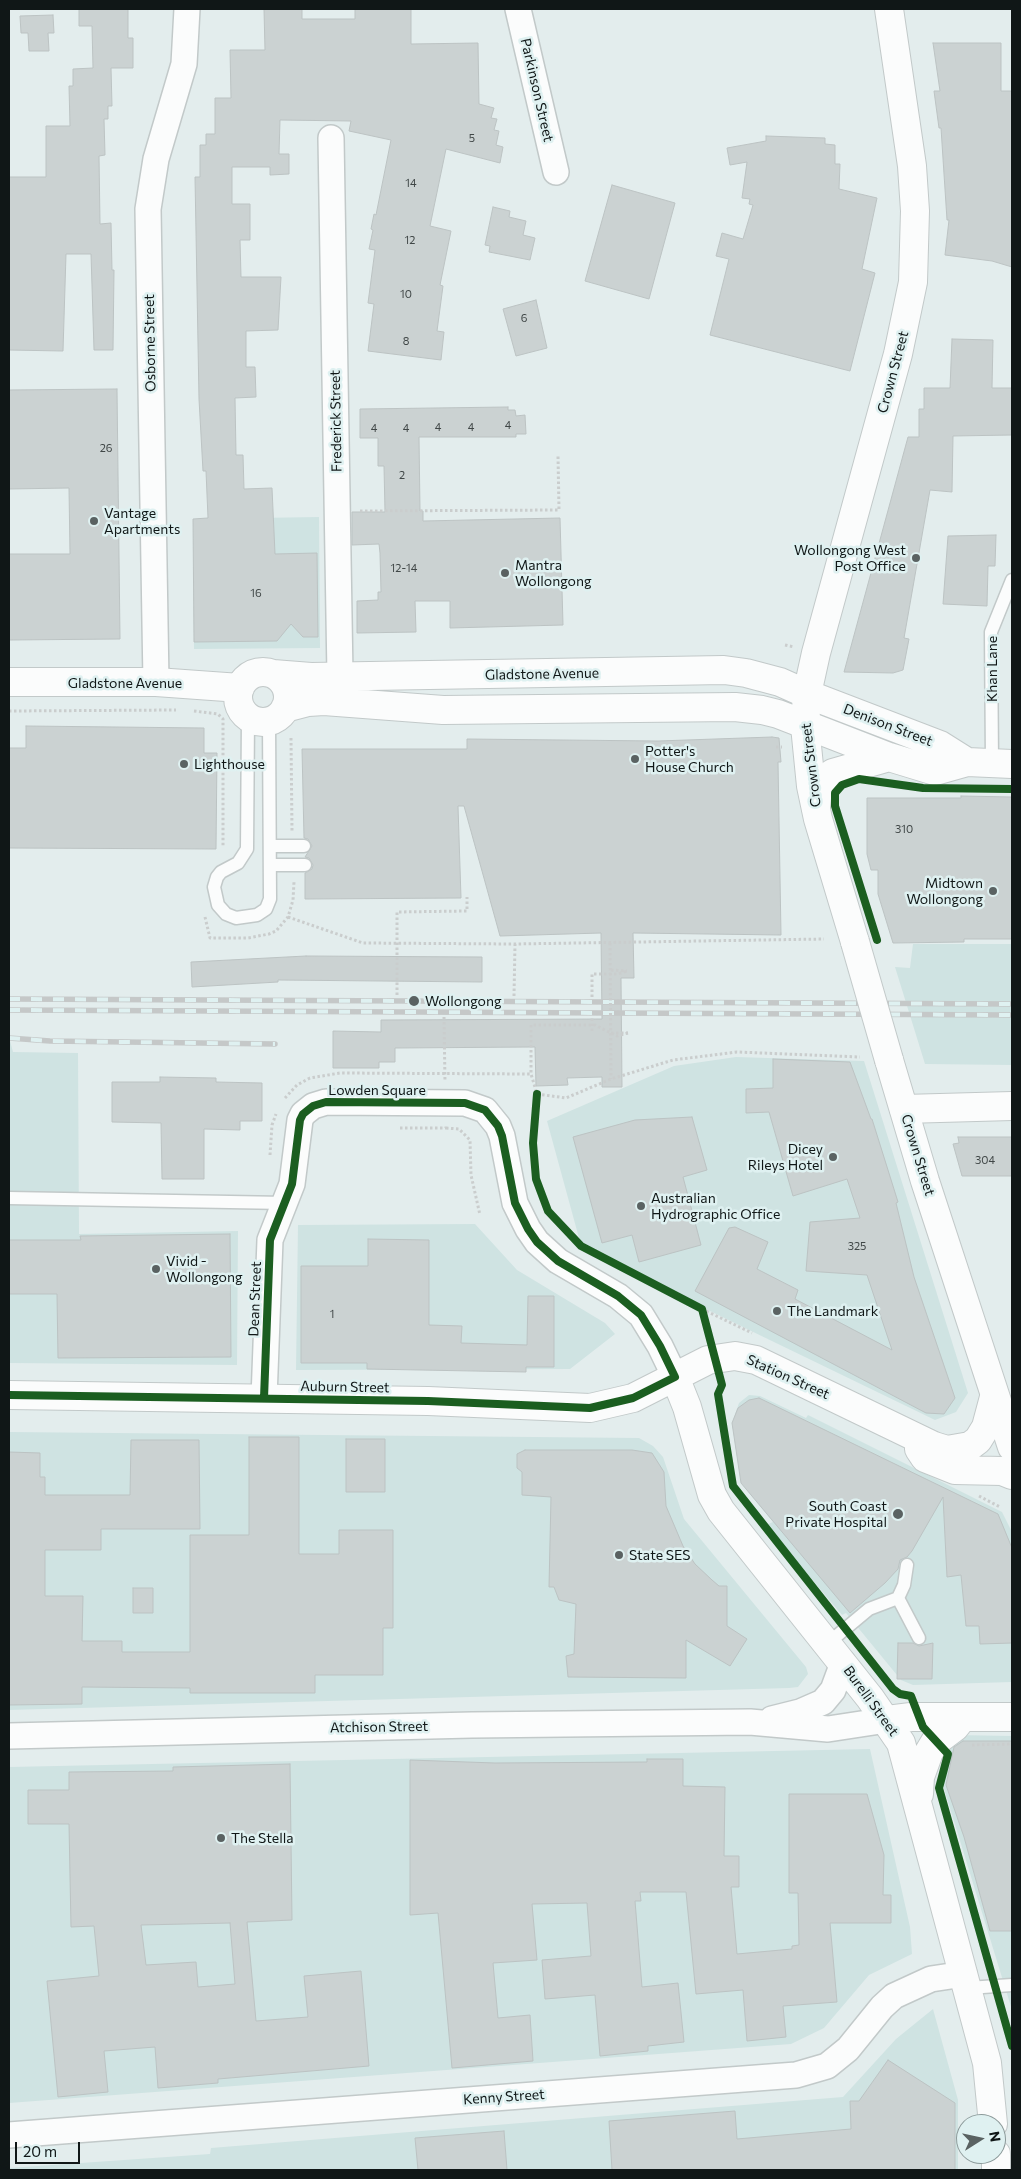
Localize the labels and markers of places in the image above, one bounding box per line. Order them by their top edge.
place label: Vantage Apartments [104,505,180,538]
marker: Vantage Apartments [88,515,100,527]
place label: Wollongong West Post Office [794,542,906,574]
marker: Wollongong West Post Office [910,552,922,564]
place label: Mantra Wollongong [515,557,592,590]
marker: Mantra Wollongong [499,567,511,579]
place label: Potter's House Church [645,743,734,776]
marker: Potter's House Church [629,753,641,765]
place label: Lighthouse [194,756,265,772]
marker: Lighthouse [178,758,190,770]
place label: Midtown Wollongong [906,875,983,908]
marker: Midtown Wollongong [987,885,999,897]
place label: Wollongong [425,993,502,1009]
marker: Wollongong [407,994,421,1008]
place label: Dicey Rileys Hotel [748,1141,823,1174]
marker: Dicey Rileys Hotel [827,1151,839,1163]
place label: Australian Hydrographic Office [651,1190,780,1222]
marker: Australian Hydrographic Office [635,1200,647,1212]
place label: Vivid - Wollongong [166,1253,243,1285]
marker: Vivid - Wollongong [150,1263,162,1275]
place label: The Landmark [787,1303,878,1319]
marker: The Landmark [771,1305,783,1317]
place label: South Coast Private Hospital [785,1498,887,1530]
marker: South Coast Private Hospital [891,1507,905,1521]
place label: State SES [629,1547,691,1563]
marker: State SES [613,1549,625,1561]
place label: The Stella [231,1830,294,1846]
marker: The Stella [215,1832,227,1844]

